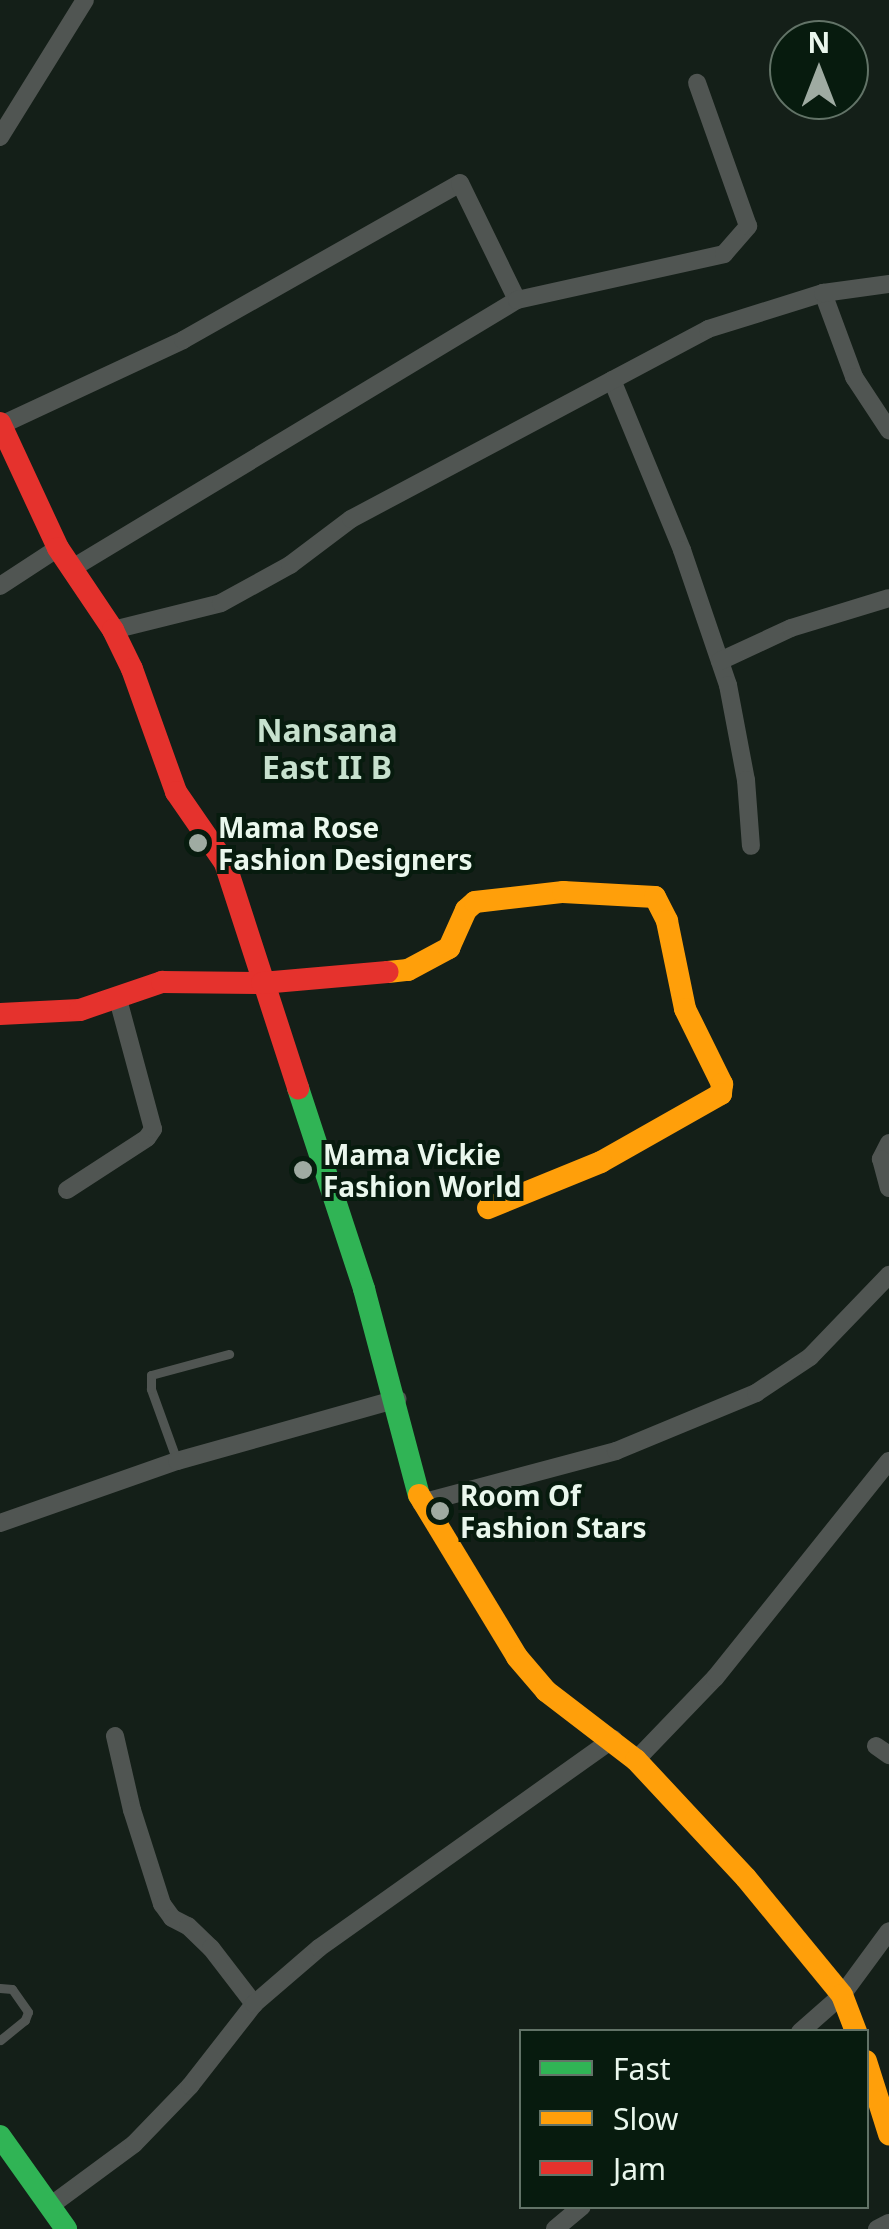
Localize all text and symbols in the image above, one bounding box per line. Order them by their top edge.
north arrow [769,20,869,120]
text: N [808,23,830,61]
district label: Nansana East II B [256,712,398,787]
place label: Mama Rose Fashion Designers [218,810,473,876]
marker: Mama Rose Fashion Designers [187,832,209,854]
place label: Mama Vickie Fashion World [323,1137,521,1203]
marker: Mama Vickie Fashion World [292,1159,314,1181]
place label: Room Of Fashion Stars [460,1478,647,1544]
marker: Room Of Fashion Stars [429,1500,451,1522]
legend [519,2029,869,2209]
text: Fast [613,2048,671,2089]
text: Slow [613,2098,678,2139]
text: Jam [613,2148,666,2189]

